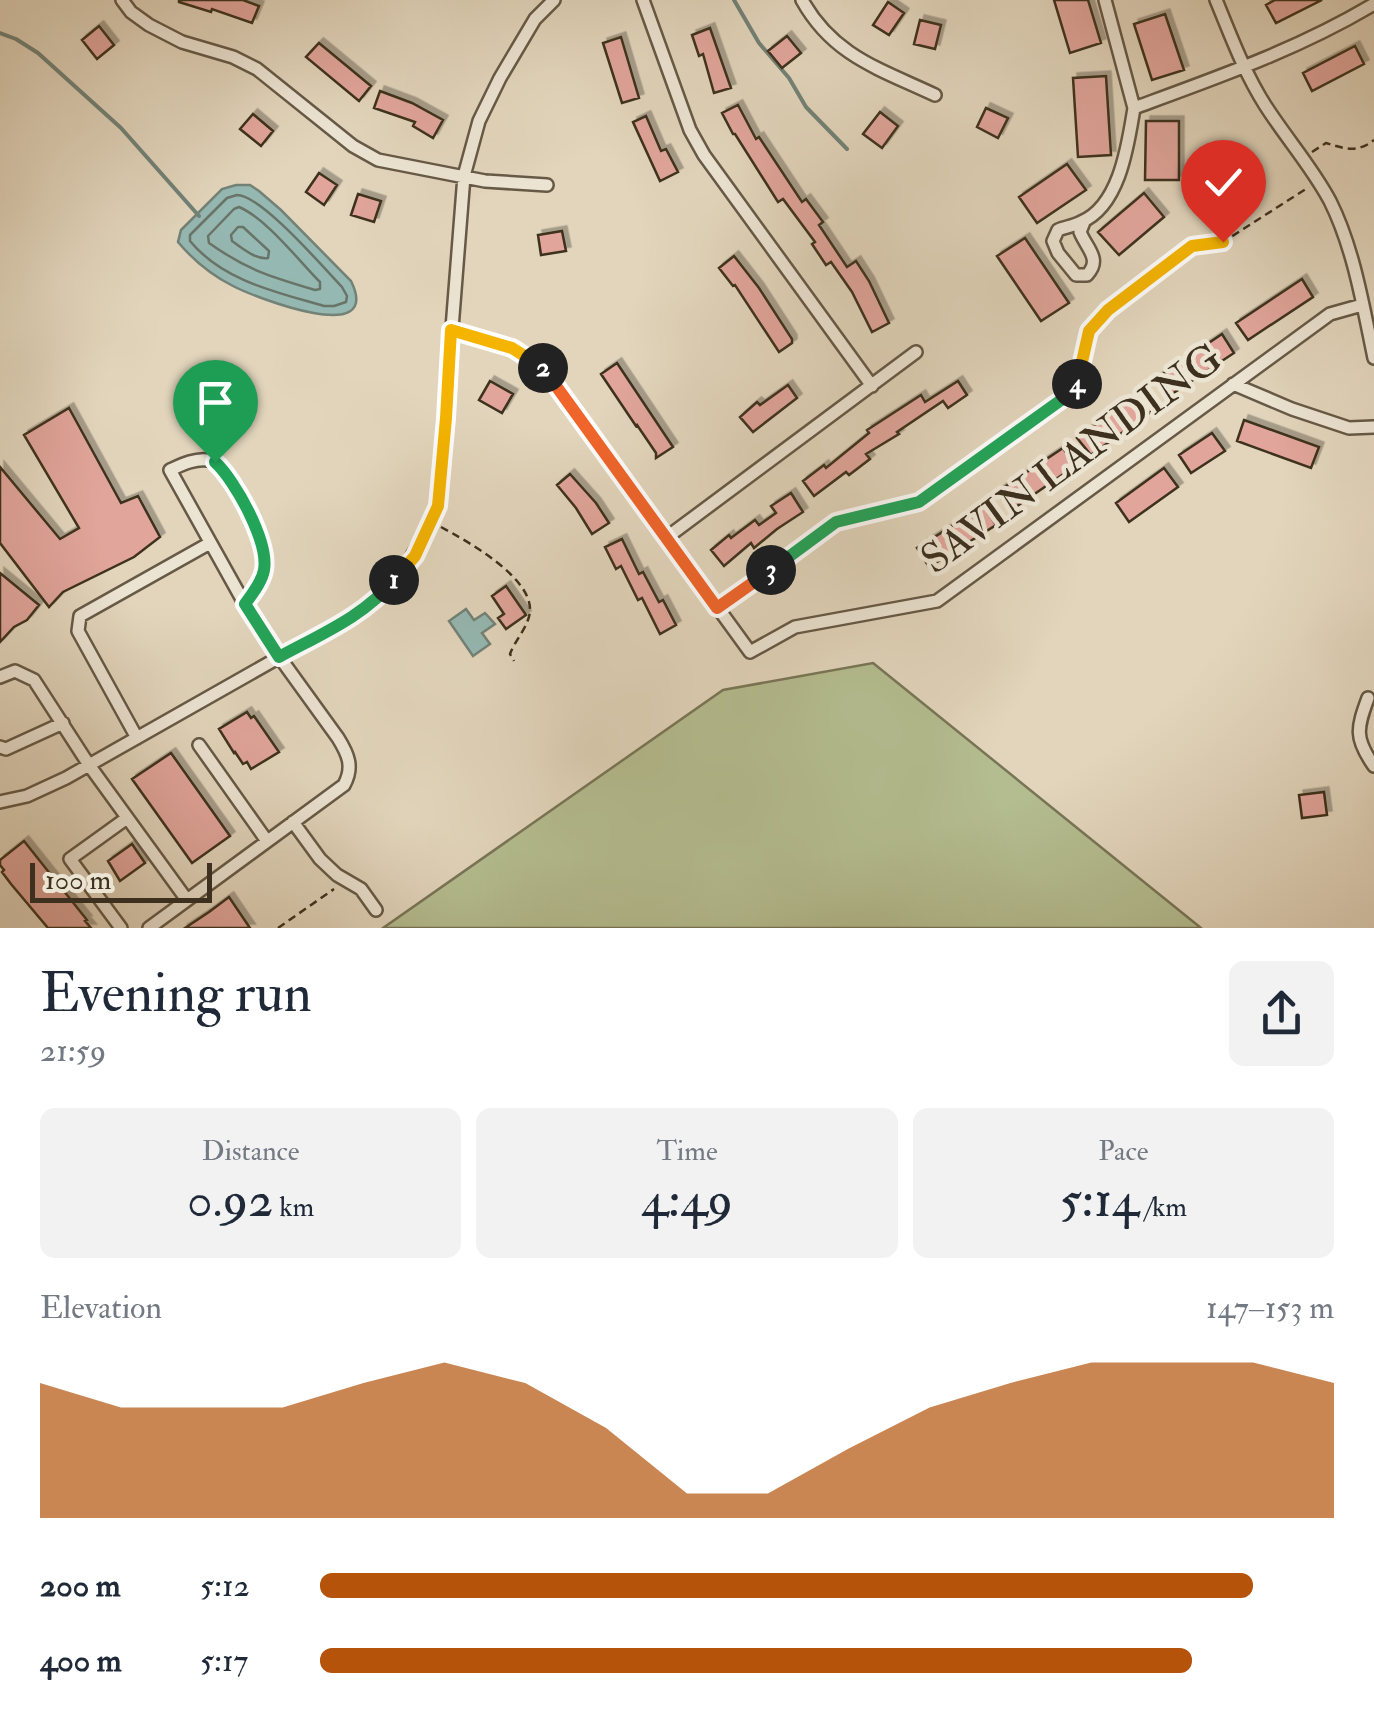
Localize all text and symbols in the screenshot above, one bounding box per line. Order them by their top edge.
pin [1181,140,1266,243]
icon: check [1196,155,1251,210]
street label: SAVIN LANDING [911,332,1233,586]
pin: 2 [518,343,568,393]
text: 2 [536,350,550,385]
pin: 4 [1052,359,1102,409]
pin [173,360,258,463]
text: 4 [1069,366,1085,401]
icon: arrive [188,375,243,430]
pin: 3 [746,545,796,595]
text: 3 [766,552,776,587]
pin: 1 [369,555,419,605]
text: 1 [389,562,399,597]
scale bar [30,858,212,903]
text: 100 m [45,863,111,898]
text: Evening run [40,959,312,1028]
button: share [1229,961,1334,1066]
text: 21:59 [40,1031,106,1071]
text: Distance [202,1134,300,1169]
text: Time [656,1134,718,1169]
text: Pace [1098,1134,1148,1169]
text: 0.92 [187,1169,273,1232]
text: 4:49 [641,1169,733,1232]
text: 5:14 [1060,1169,1139,1232]
text: km [273,1190,314,1225]
text: /km [1139,1190,1187,1225]
text: Elevation [40,1288,162,1328]
text: 147–153 m [1206,1288,1334,1328]
text: 200 m [40,1566,121,1606]
text: 5:12 [200,1566,250,1606]
text: 400 m [40,1641,122,1681]
text: 5:17 [200,1641,248,1681]

